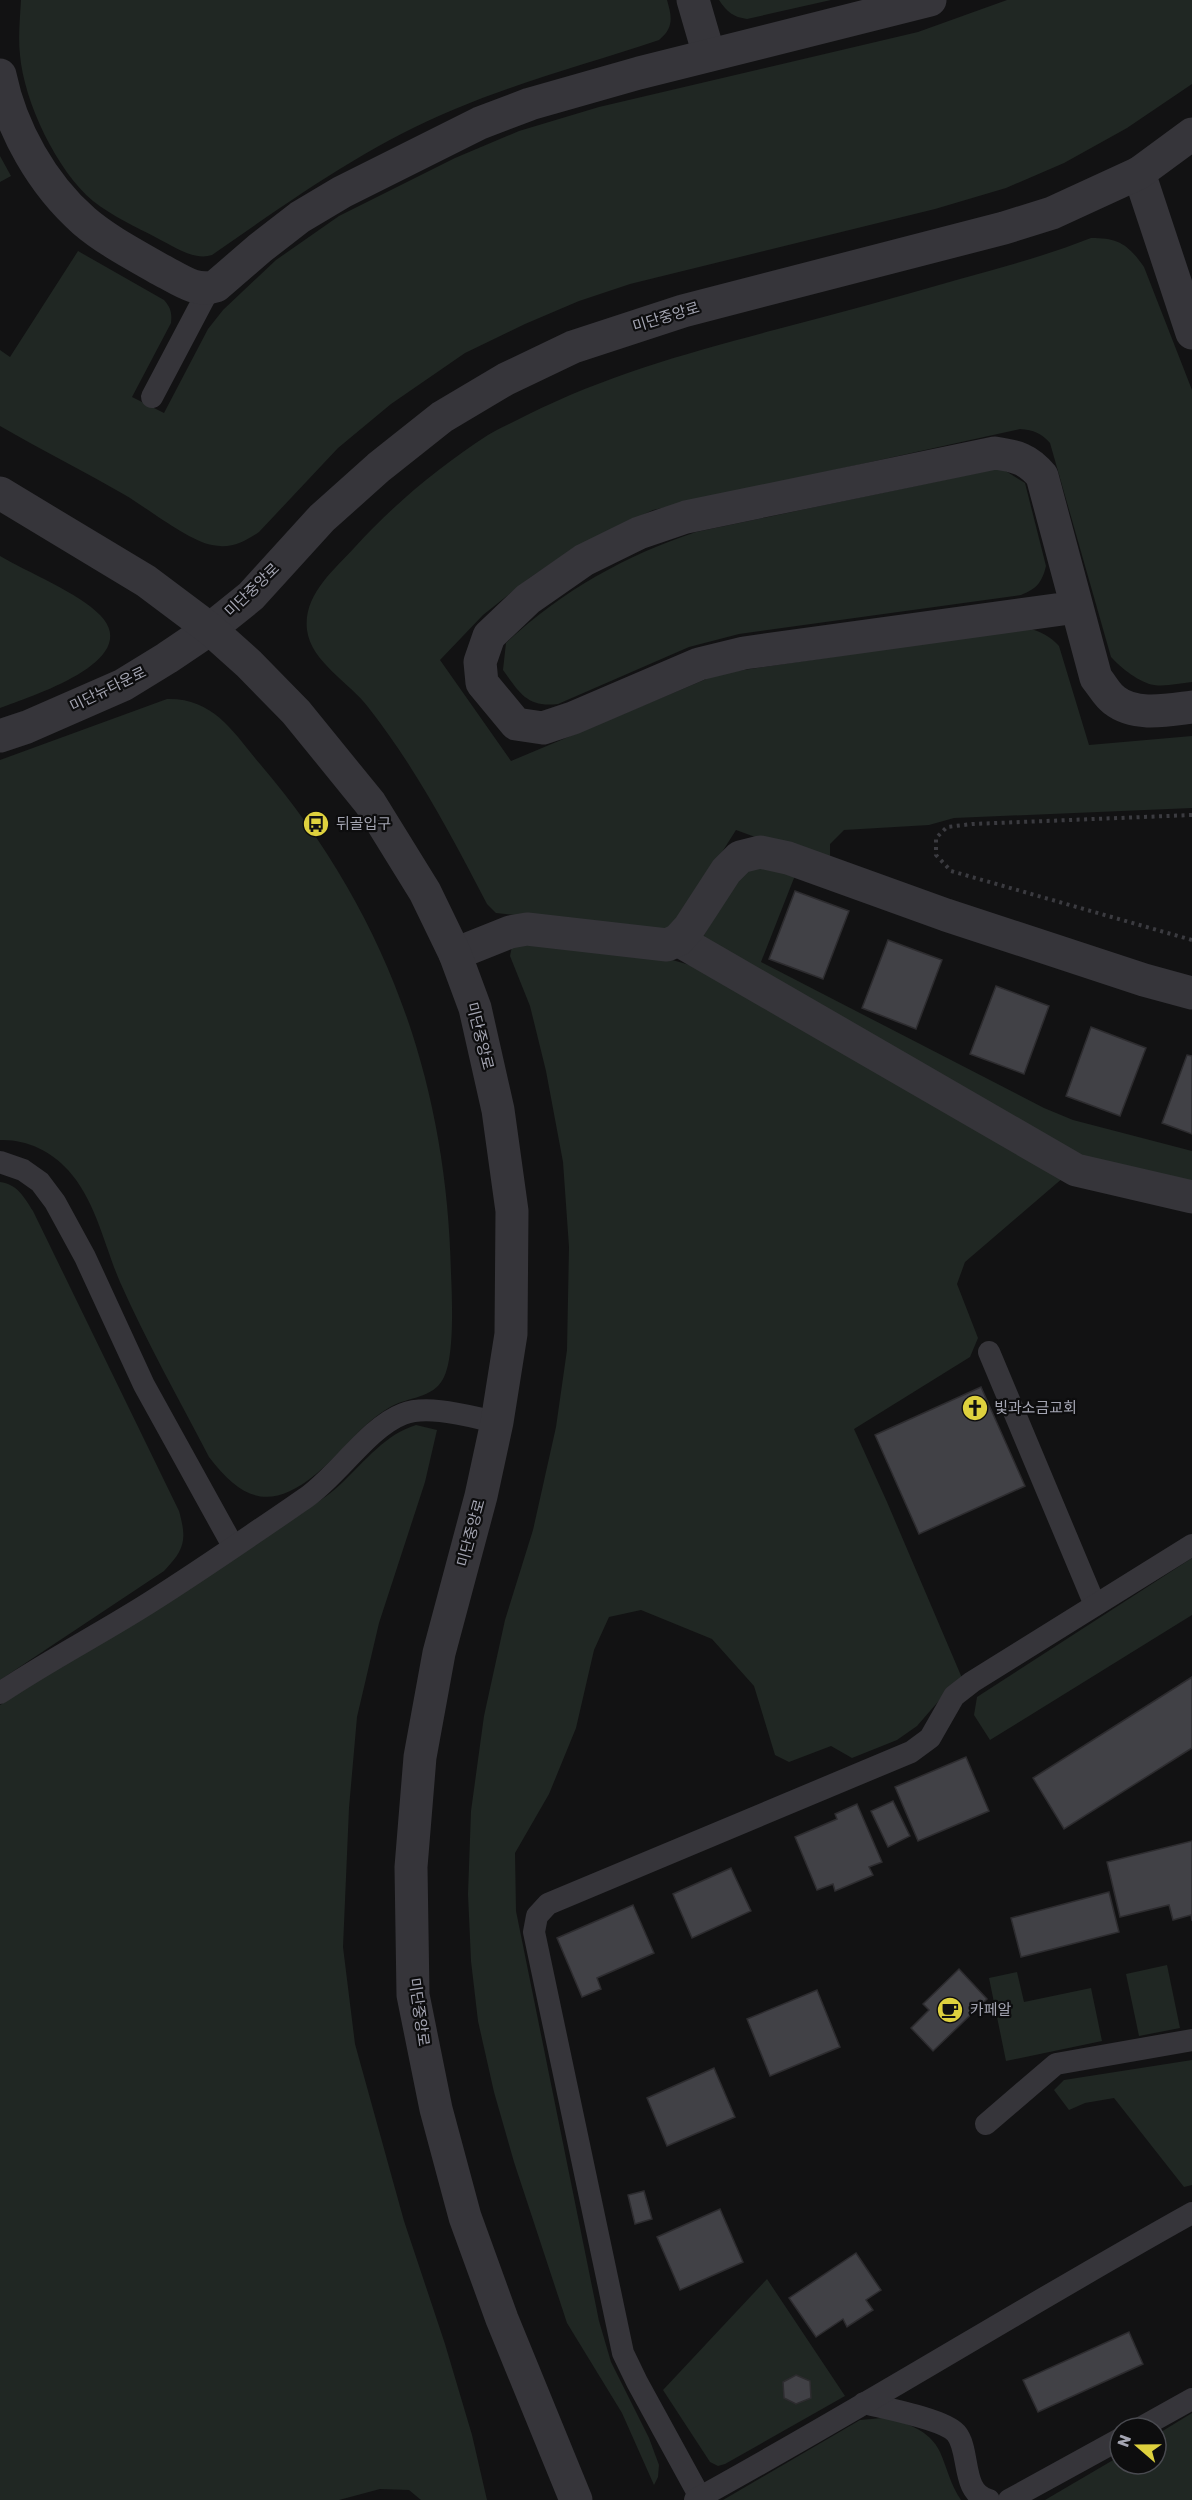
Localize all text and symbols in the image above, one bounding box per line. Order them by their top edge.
street label: 미단중앙로 [630,298,702,336]
street label: 미단중앙로 [221,560,283,620]
street label: 미단뉴타운로 [67,663,149,715]
bus stop icon: 뒤골입구 [301,809,331,839]
place label: 뒤골입구 [336,815,391,833]
street label: 미단중앙로 [463,1000,497,1072]
church icon: 빛과소금교회 [960,1393,990,1423]
place label: 빛과소금교회 [994,1399,1077,1417]
street label: 미단중앙로 [453,1497,489,1569]
street label: 미단중앙로 [405,1977,433,2047]
cafe icon: 카페알 [935,1995,965,2025]
place label: 카페알 [970,2001,1012,2019]
north arrow [1108,2416,1168,2476]
text: N [1113,2432,1135,2450]

